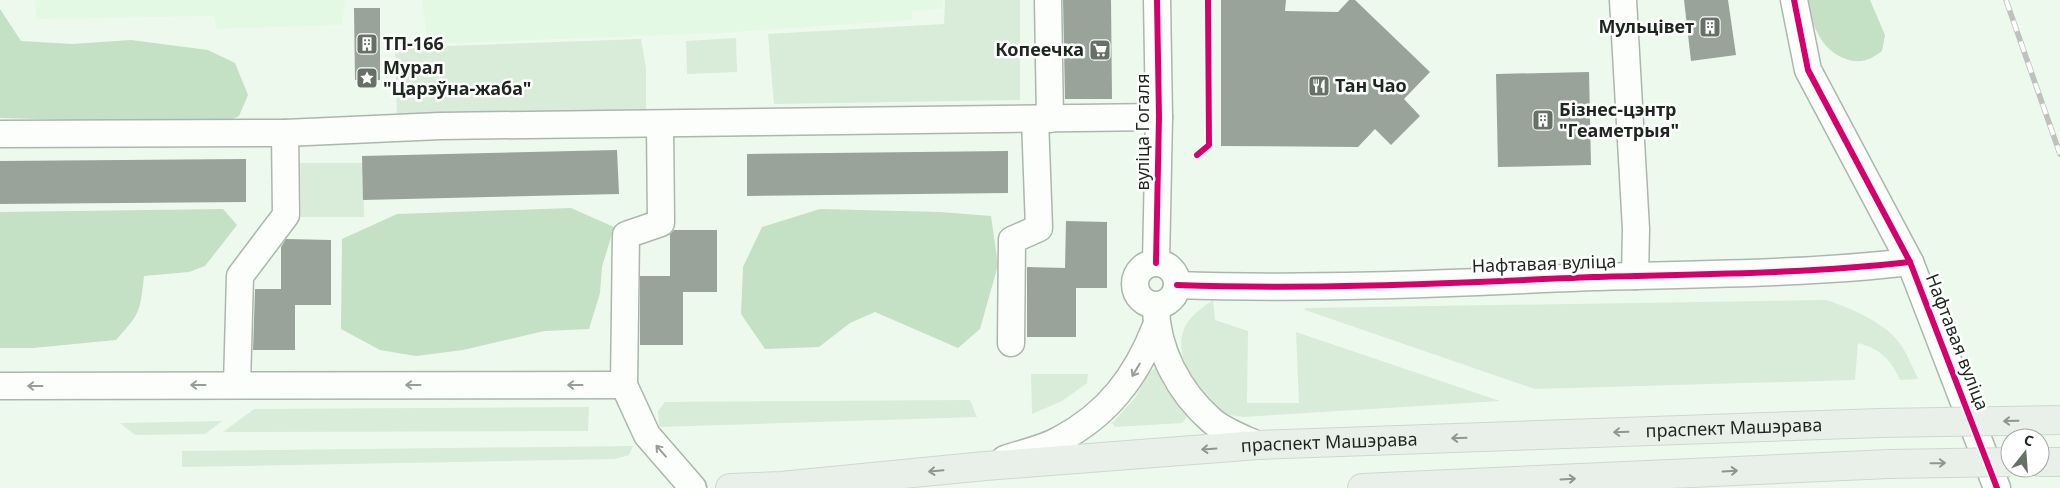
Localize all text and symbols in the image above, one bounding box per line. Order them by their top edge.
place label: Мульцівет [1598,14,1694,38]
building icon: Мульцівет [1698,15,1722,39]
place label: ТП-166 [383,31,444,55]
building icon: ТП-166 [355,32,379,56]
place label: Копеечка [995,37,1084,61]
supermarket icon: Копеечка [1088,38,1112,62]
place label: Мурал "Царэўна-жаба" [383,55,531,100]
place icon: Мурал "Царэўна-жаба" [355,66,379,90]
street label: вуліца Гогаля [1130,73,1154,191]
place label: Тан Чао [1335,73,1407,97]
restaurant icon: Тан Чао [1307,74,1331,98]
place label: Бізнес-цэнтр "Геаметрыя" [1559,97,1679,142]
building icon: Бізнес-цэнтр "Геаметрыя" [1531,108,1555,132]
street label: Нафтавая вуліца [1471,248,1617,278]
street label: Нафтавая вуліца [1921,270,1995,413]
one-way arrow [1130,363,1141,377]
one-way arrow [190,380,206,390]
one-way arrow [405,380,422,390]
one-way arrow [568,380,584,390]
one-way arrow [28,381,44,391]
street label: праспект Машэрава [1645,412,1823,442]
one-way arrow [2004,416,2020,426]
street label: праспект Машэрава [1240,426,1418,457]
one-way arrow [1613,428,1629,437]
north arrow [2000,428,2050,478]
text: С [2022,430,2036,450]
one-way arrow [1451,434,1467,443]
one-way arrow [655,445,667,458]
one-way arrow [1201,445,1217,454]
one-way arrow [1930,458,1946,468]
one-way arrow [929,466,945,476]
one-way arrow [1722,466,1738,476]
one-way arrow [1560,474,1576,483]

